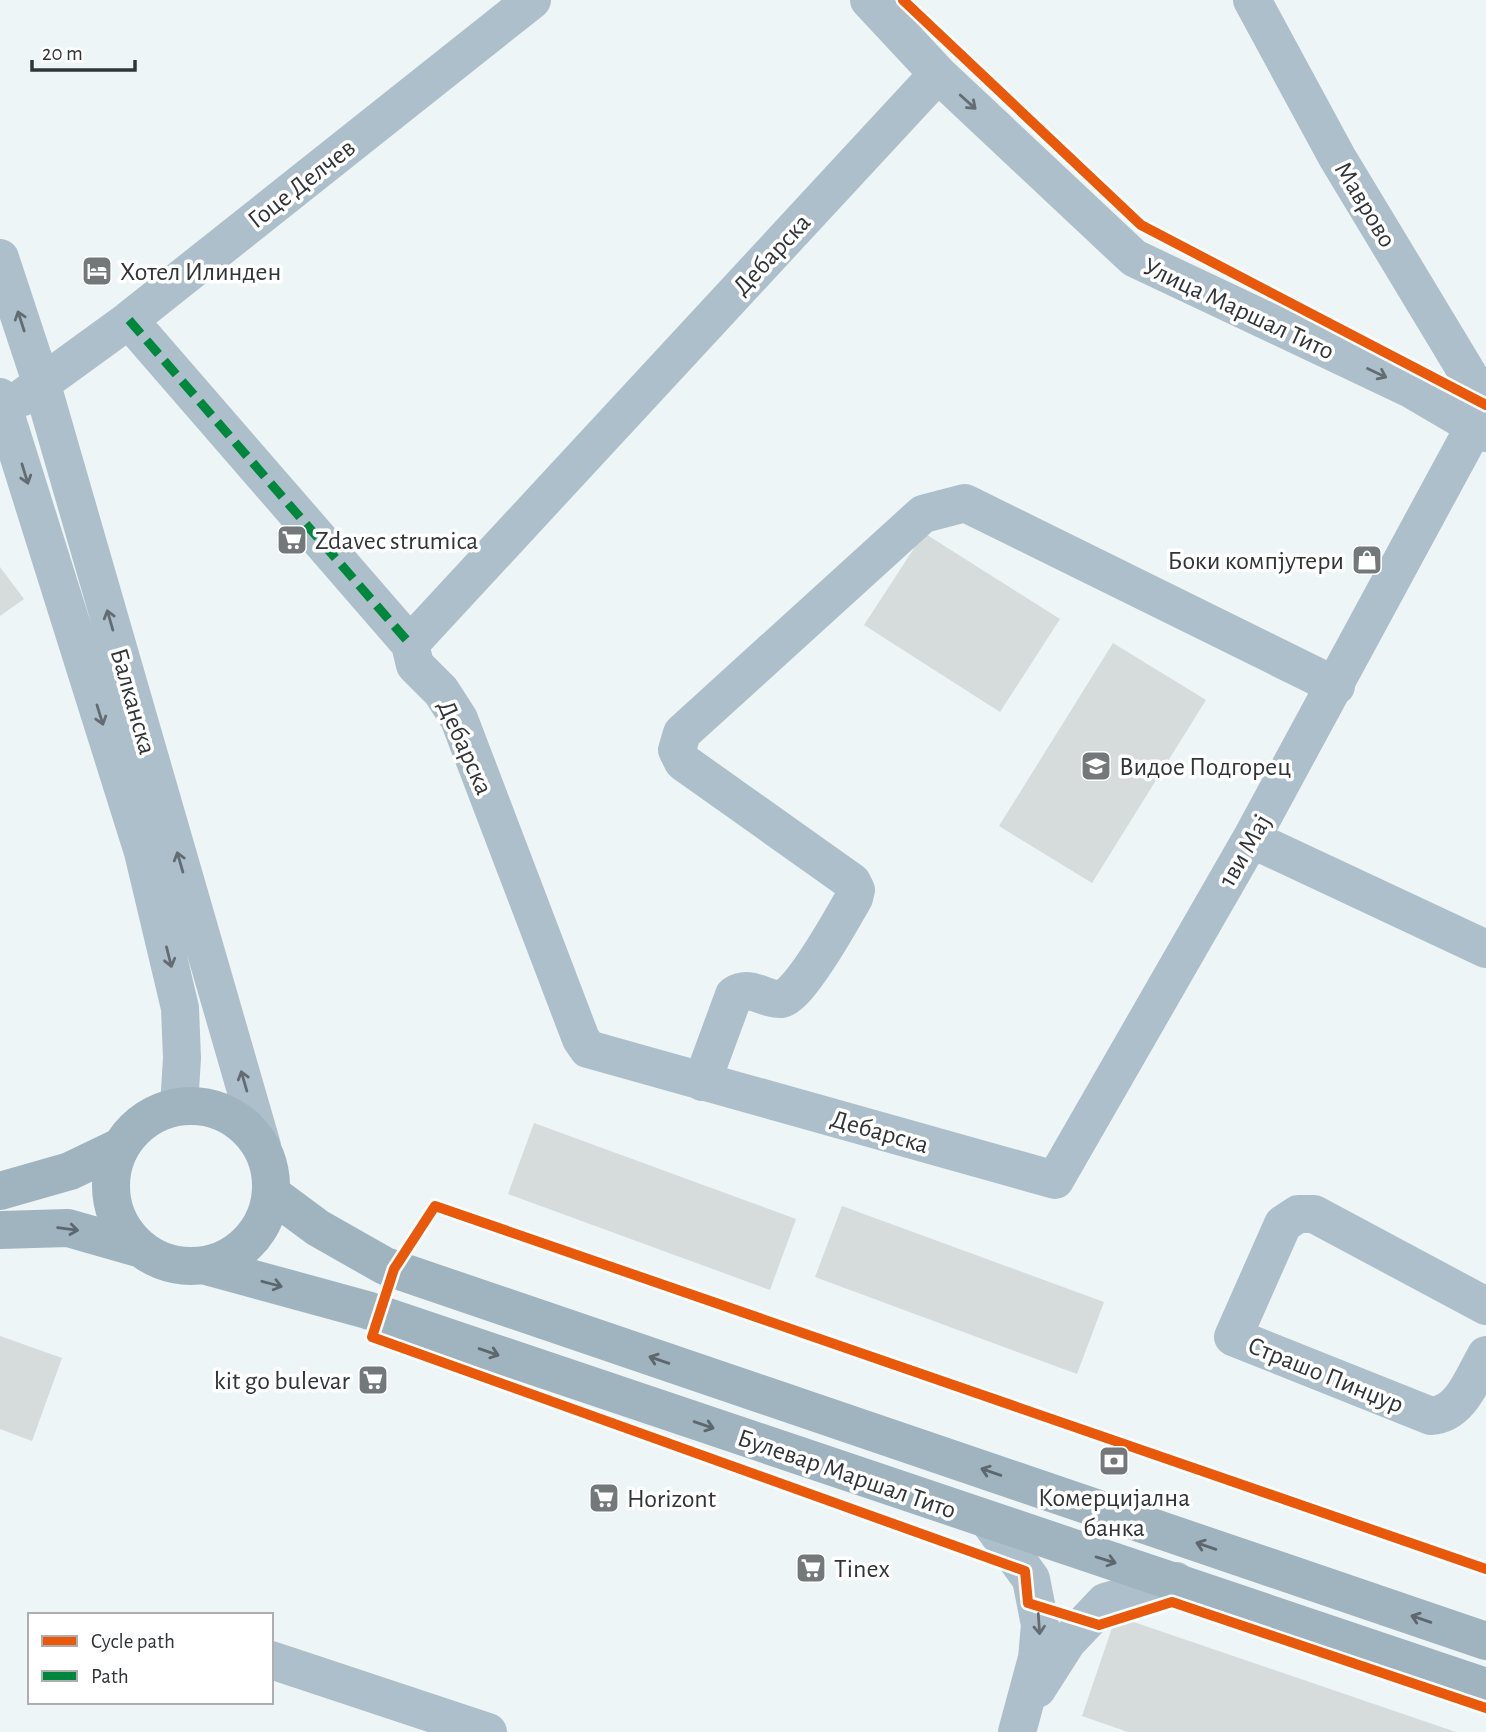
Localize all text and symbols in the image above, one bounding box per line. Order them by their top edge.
scale bar [32,28,135,72]
text: 20 m [42,43,83,64]
one-way arrow [959,93,976,110]
street label: Гоце Делчев [243,134,360,234]
street label: Маврово [1330,157,1401,252]
street label: Дебарска [728,209,816,300]
street label: Улица Маршал Тито [1139,253,1338,364]
hotel icon: Хотел Илинден [80,254,114,288]
place label: Хотел Илинден [120,259,281,285]
one-way arrow [14,311,26,333]
one-way arrow [1366,366,1387,380]
one-way arrow [19,463,32,485]
supermarket icon: Zdavec strumica [275,523,309,557]
place label: Zdavec strumica [315,528,478,554]
shop icon: Боки компјутери [1350,543,1384,577]
place label: Боки компјутери [1168,548,1344,574]
one-way arrow [103,609,116,631]
street label: Балканска [106,645,161,757]
street label: Дебарска [433,696,497,799]
one-way arrow [94,704,107,726]
school or university icon: Видое Подгорец [1079,749,1113,783]
place label: Видое Подгорец [1119,754,1291,780]
street label: 1ви Мај [1214,810,1276,891]
one-way arrow [173,851,186,873]
one-way arrow [163,945,176,968]
one-way arrow [236,1070,249,1092]
street label: Дебарска [828,1106,932,1158]
one-way arrow [56,1223,79,1236]
one-way arrow [260,1278,283,1291]
street label: Страшо Пинџур [1244,1332,1407,1418]
one-way arrow [477,1347,499,1359]
one-way arrow [649,1352,671,1365]
supermarket icon: kit go bulevar [356,1363,390,1397]
place label: kit go bulevar [214,1368,351,1394]
one-way arrow [693,1420,715,1432]
street label: Булевар Маршал Тито [734,1424,959,1524]
bank icon: Комерцијална банка [1097,1444,1131,1478]
one-way arrow [980,1465,1002,1477]
supermarket icon: Horizont [587,1481,621,1515]
place label: Комерцијална банка [1038,1485,1190,1541]
place label: Horizont [627,1486,716,1512]
one-way arrow [1196,1539,1218,1551]
supermarket icon: Tinex [794,1551,828,1585]
one-way arrow [1094,1554,1116,1567]
place label: Tinex [834,1556,890,1582]
one-way arrow [1032,1612,1045,1635]
one-way arrow [1411,1612,1433,1624]
legend [28,1613,273,1704]
text: Cycle path [91,1631,175,1652]
text: Path [91,1666,129,1687]

